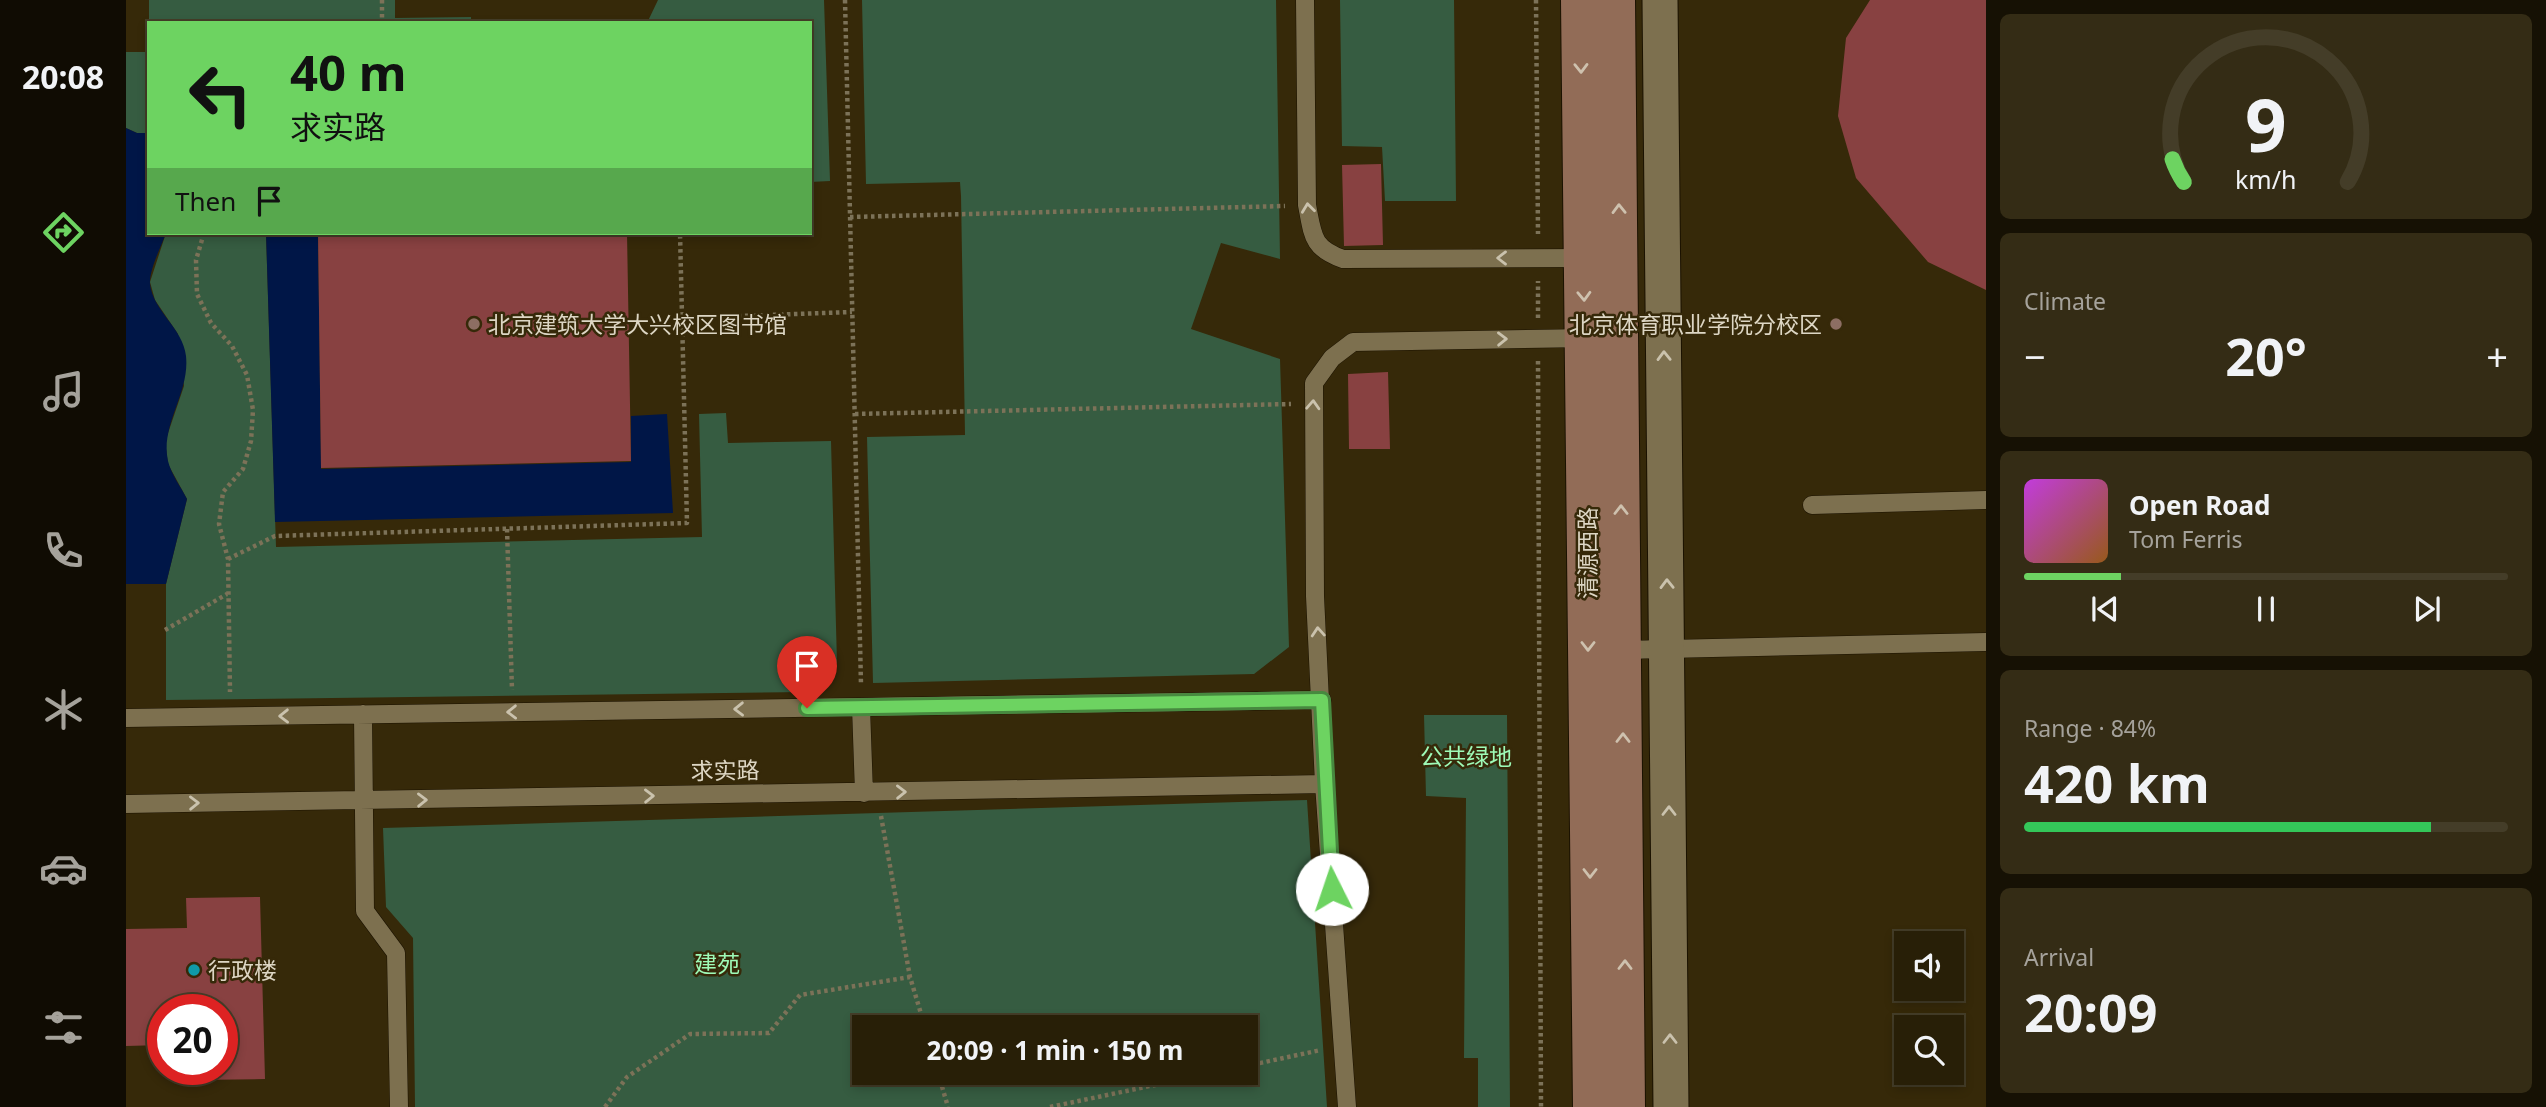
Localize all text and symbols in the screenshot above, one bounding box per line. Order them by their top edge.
text: 40 m [290,39,407,105]
icon: left [175,49,266,140]
text: 20:08 [22,55,104,98]
one-way arrow [1573,63,1589,74]
text: 9 [2245,75,2287,174]
text: 求实路 [290,105,386,148]
text: km/h [2235,162,2297,196]
icon: arrive [250,182,288,220]
text: Then [175,183,236,219]
one-way arrow [1301,203,1316,214]
one-way arrow [1611,204,1627,214]
icon: directions [39,208,88,257]
one-way arrow [1496,251,1507,266]
text: Climate [2024,285,2106,317]
one-way arrow [1577,290,1592,301]
place label: 北京建筑大学大兴校区图书馆 [488,308,787,340]
place label: 北京体育职业学院分校区 [1569,308,1822,340]
marker: 北京建筑大学大兴校区图书馆 [466,316,482,332]
marker: 北京体育职业学院分校区 [1828,316,1844,332]
text: 20° [2225,320,2307,391]
text: − [2024,330,2046,382]
text: + [2486,330,2508,382]
one-way arrow [1496,332,1507,347]
one-way arrow [1656,351,1672,361]
icon: music [39,367,88,416]
one-way arrow [1305,399,1320,410]
text: Open Road [2129,487,2271,523]
one-way arrow [1613,505,1629,515]
street label: 清源西路 [1571,507,1603,599]
text: Tom Ferris [2129,523,2242,555]
icon: phone [39,526,88,575]
one-way arrow [1659,578,1675,589]
icon: previous [2086,590,2124,628]
icon: pause [2247,590,2285,628]
icon: next [2408,590,2446,628]
one-way arrow [1310,626,1325,637]
pin [777,636,837,708]
one-way arrow [1580,641,1596,651]
icon: arrive [788,647,826,685]
icon: climate [39,685,88,734]
one-way arrow [734,701,744,717]
one-way arrow [506,704,517,720]
one-way arrow [279,708,290,723]
text: Range · 84% [2024,712,2156,744]
one-way arrow [1615,732,1631,743]
park label: 公共绿地 [1420,740,1512,772]
text: 420 km [2024,747,2210,818]
street label: 求实路 [690,753,760,787]
one-way arrow [896,784,907,800]
one-way arrow [644,788,655,804]
one-way arrow [416,792,427,807]
one-way arrow [189,795,200,811]
one-way arrow [1661,806,1676,817]
icon: car [39,844,88,893]
position arrow [1295,852,1369,926]
one-way arrow [1582,868,1598,879]
map controls [1894,931,1964,1085]
button: sound [1894,931,1964,1001]
text: Arrival [2024,941,2094,973]
park label: 建苑 [694,947,740,979]
place label: 行政楼 [208,954,277,986]
one-way arrow [1617,960,1632,971]
marker: 行政楼 [186,962,202,978]
text: 20:09 [2024,976,2158,1047]
speed limit sign: 20 [147,994,238,1085]
icon: filters [39,1003,88,1052]
button: search [1894,1015,1964,1085]
text: 20:09 · 1 min · 150 m [927,1032,1183,1068]
one-way arrow [1662,1033,1678,1044]

